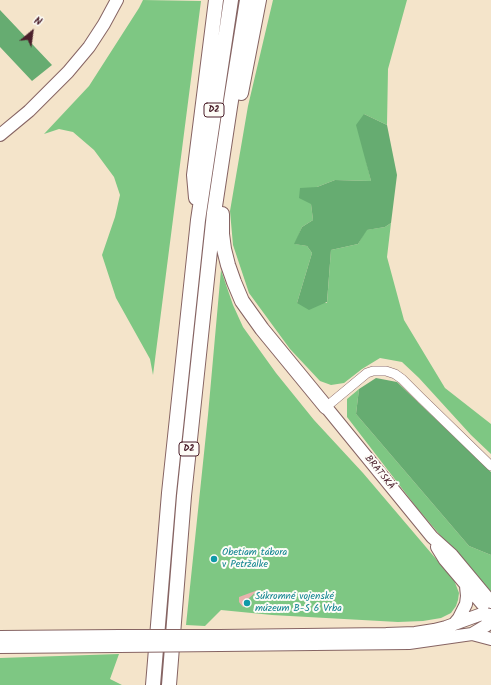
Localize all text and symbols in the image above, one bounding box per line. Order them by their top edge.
north arrow [12,12,52,52]
text: N [30,12,45,31]
road number: D2 [204,103,224,117]
road number: D2 [179,442,199,456]
street label: BRATSKÁ [361,453,397,493]
place label: Obetiam tábora v Petržalke [222,547,287,570]
marker: Obetiam tábora v Petržalke [209,554,219,564]
place label: Súkromné vojenské múzeum B-S 6 Vrba [255,591,342,614]
marker: Súkromné vojenské múzeum B-S 6 Vrba [242,598,252,608]

